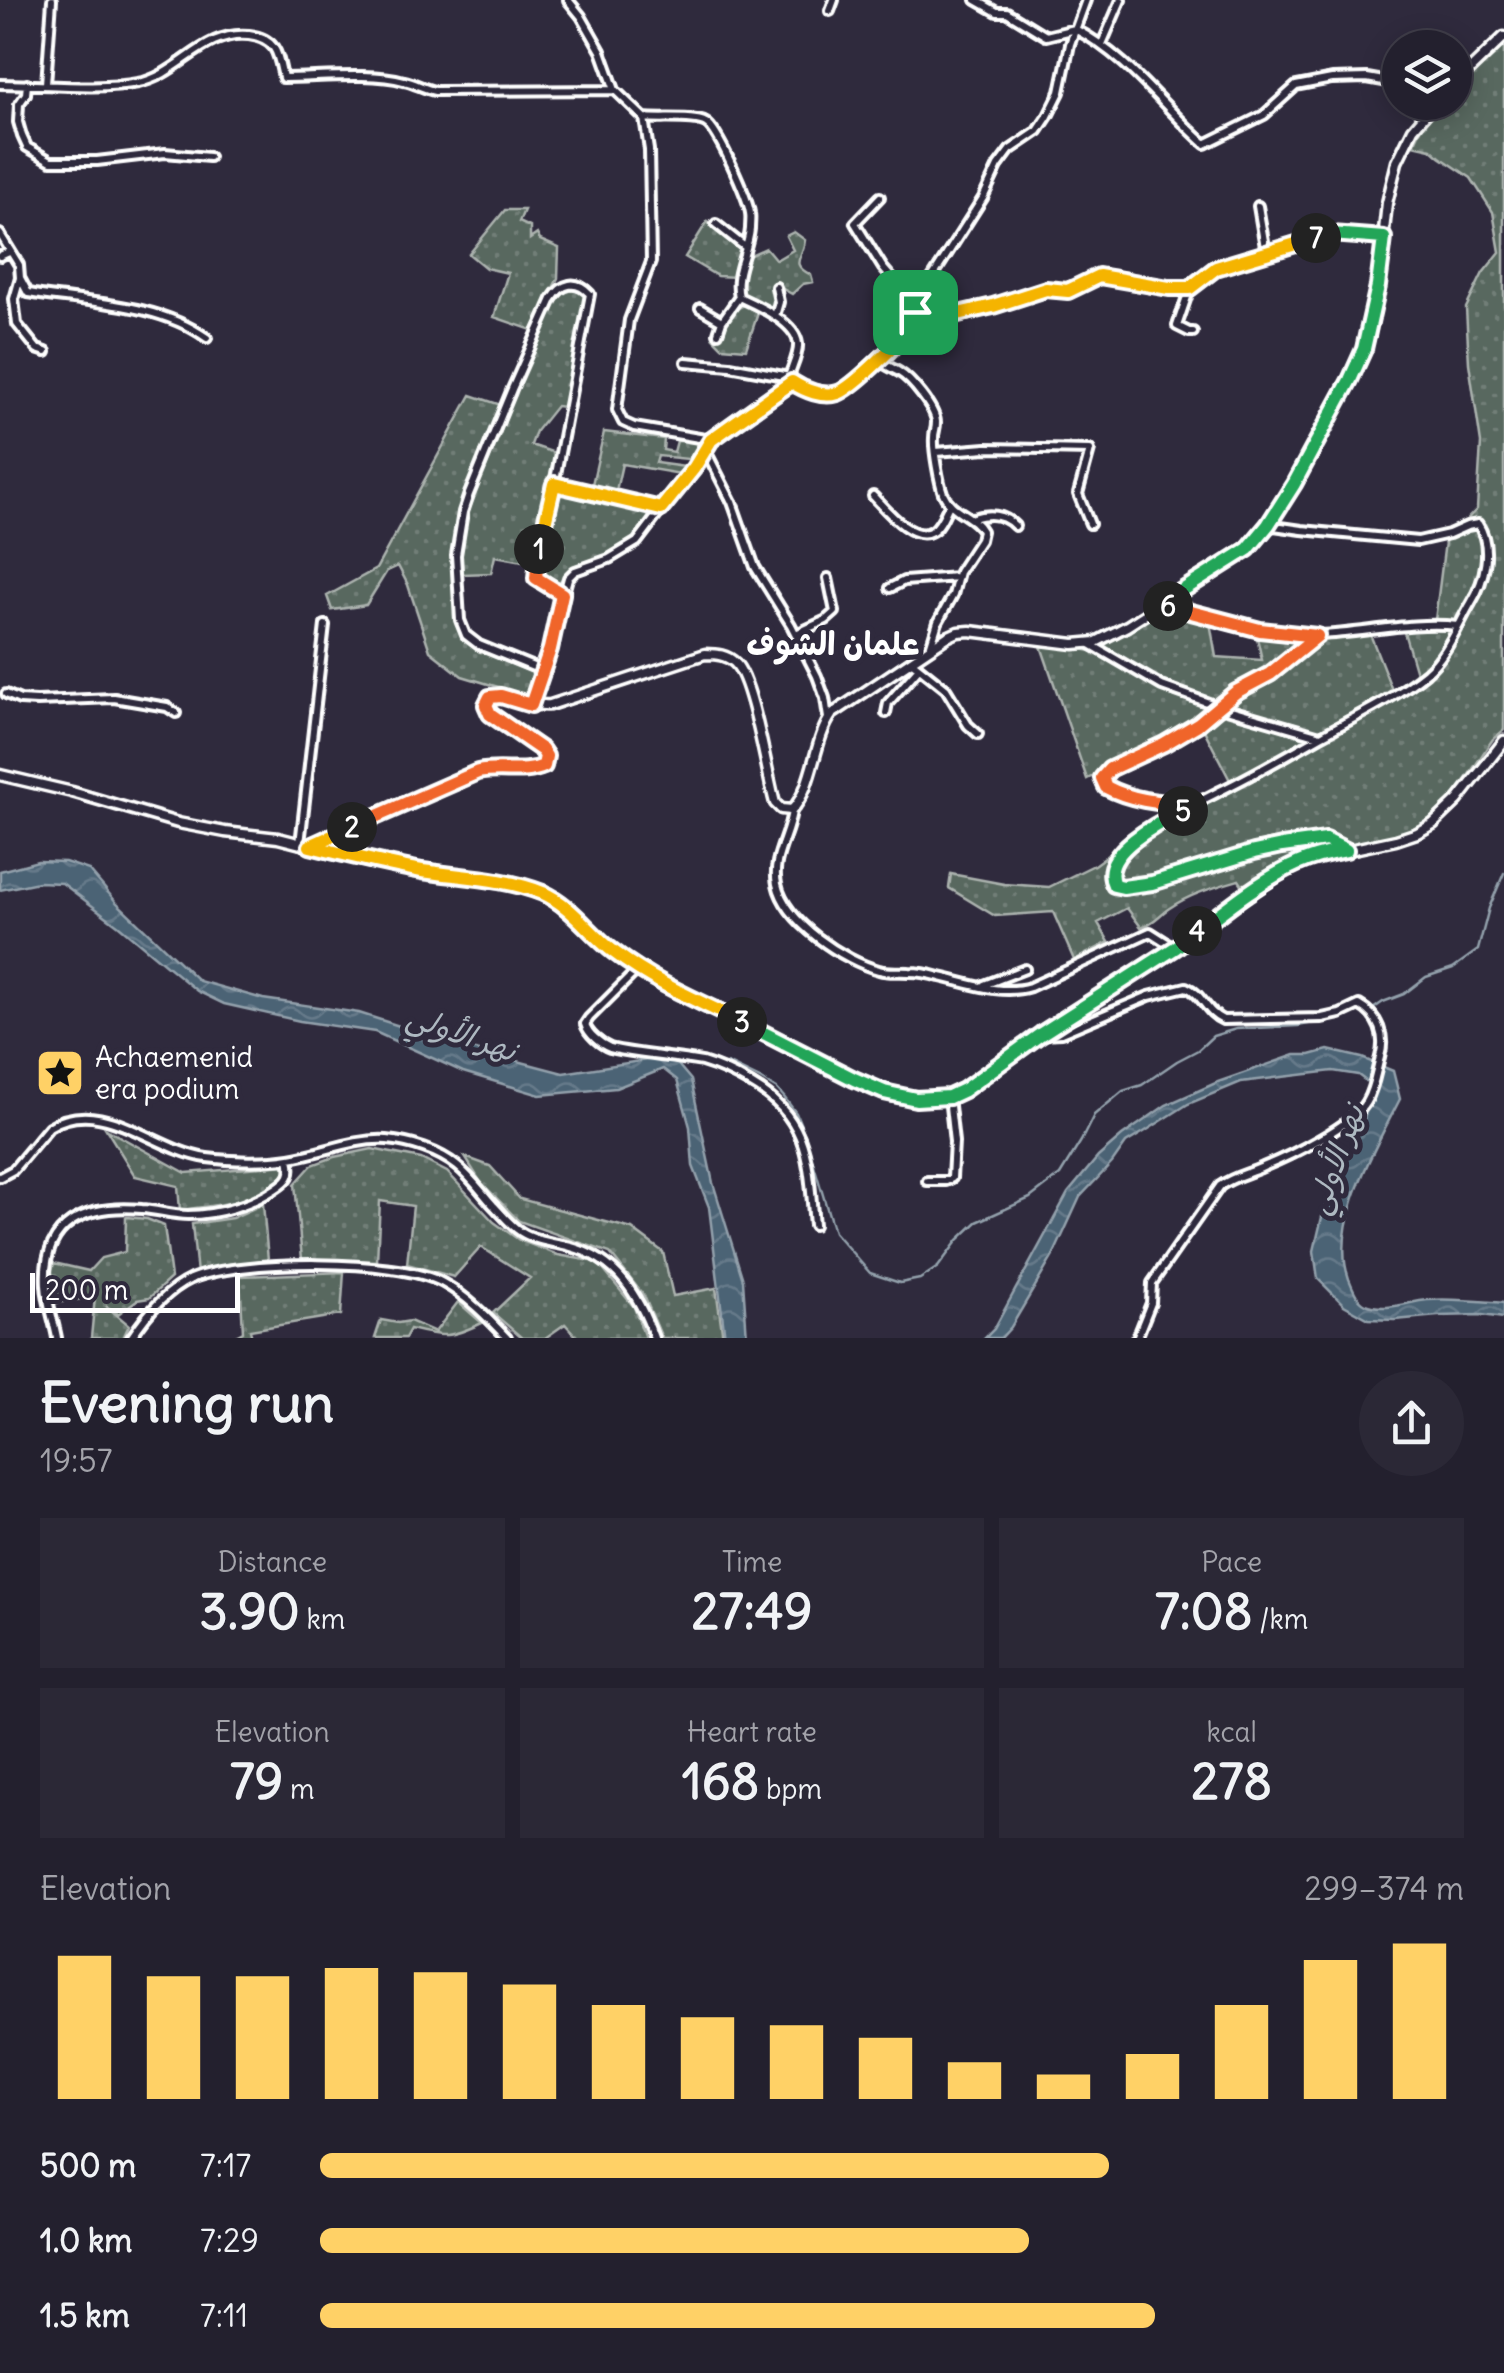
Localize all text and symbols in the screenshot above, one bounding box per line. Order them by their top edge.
map controls [1382,30,1472,120]
button: layers [1382,30,1472,120]
pin: 7 [1291,213,1341,263]
text: 7 [1309,220,1323,256]
pin [873,270,958,355]
icon: arrive [888,285,943,340]
pin: 1 [514,524,564,574]
text: 1 [533,531,545,567]
pin: 6 [1143,581,1193,631]
text: 6 [1160,588,1176,624]
district label: علمان الشوف [746,623,920,665]
pin: 5 [1158,786,1208,836]
text: 5 [1175,793,1191,829]
pin: 2 [327,802,377,852]
text: 2 [344,809,360,845]
pin: 4 [1172,906,1222,956]
text: 4 [1189,913,1205,949]
water label: نهر الأولي [400,997,525,1078]
pin: 3 [717,997,767,1047]
text: 3 [734,1004,750,1040]
place label: Achaemenid era podium [95,1039,253,1107]
place icon: Achaemenid era podium [34,1047,86,1099]
water label: نهر الأولي [1298,1096,1381,1221]
scale bar [30,1268,240,1312]
text: 200 m [45,1272,128,1308]
text: Evening run [40,1368,334,1437]
button: share [1359,1371,1464,1476]
text: 19:57 [40,1440,112,1481]
text: Distance [218,1544,327,1580]
text: Time [722,1544,782,1580]
text: Pace [1201,1544,1262,1580]
text: 3.90 [199,1580,300,1643]
text: 27:49 [692,1580,812,1643]
text: 7:08 [1155,1580,1253,1643]
text: km [300,1601,345,1637]
text: /km [1253,1601,1308,1637]
text: Elevation [215,1714,330,1750]
text: Heart rate [687,1714,817,1750]
text: kcal [1206,1714,1257,1750]
text: 79 [230,1750,283,1813]
text: 168 [682,1750,759,1813]
text: 278 [1191,1750,1272,1813]
text: m [283,1771,315,1807]
text: bpm [759,1771,822,1807]
text: Elevation [40,1868,171,1909]
text: 299–374 m [1304,1868,1464,1909]
text: 500 m [40,2145,136,2186]
text: 7:17 [200,2145,251,2186]
text: 1.0 km [40,2220,132,2261]
text: 7:29 [200,2220,259,2261]
text: 1.5 km [40,2295,130,2336]
text: 7:11 [200,2295,248,2336]

